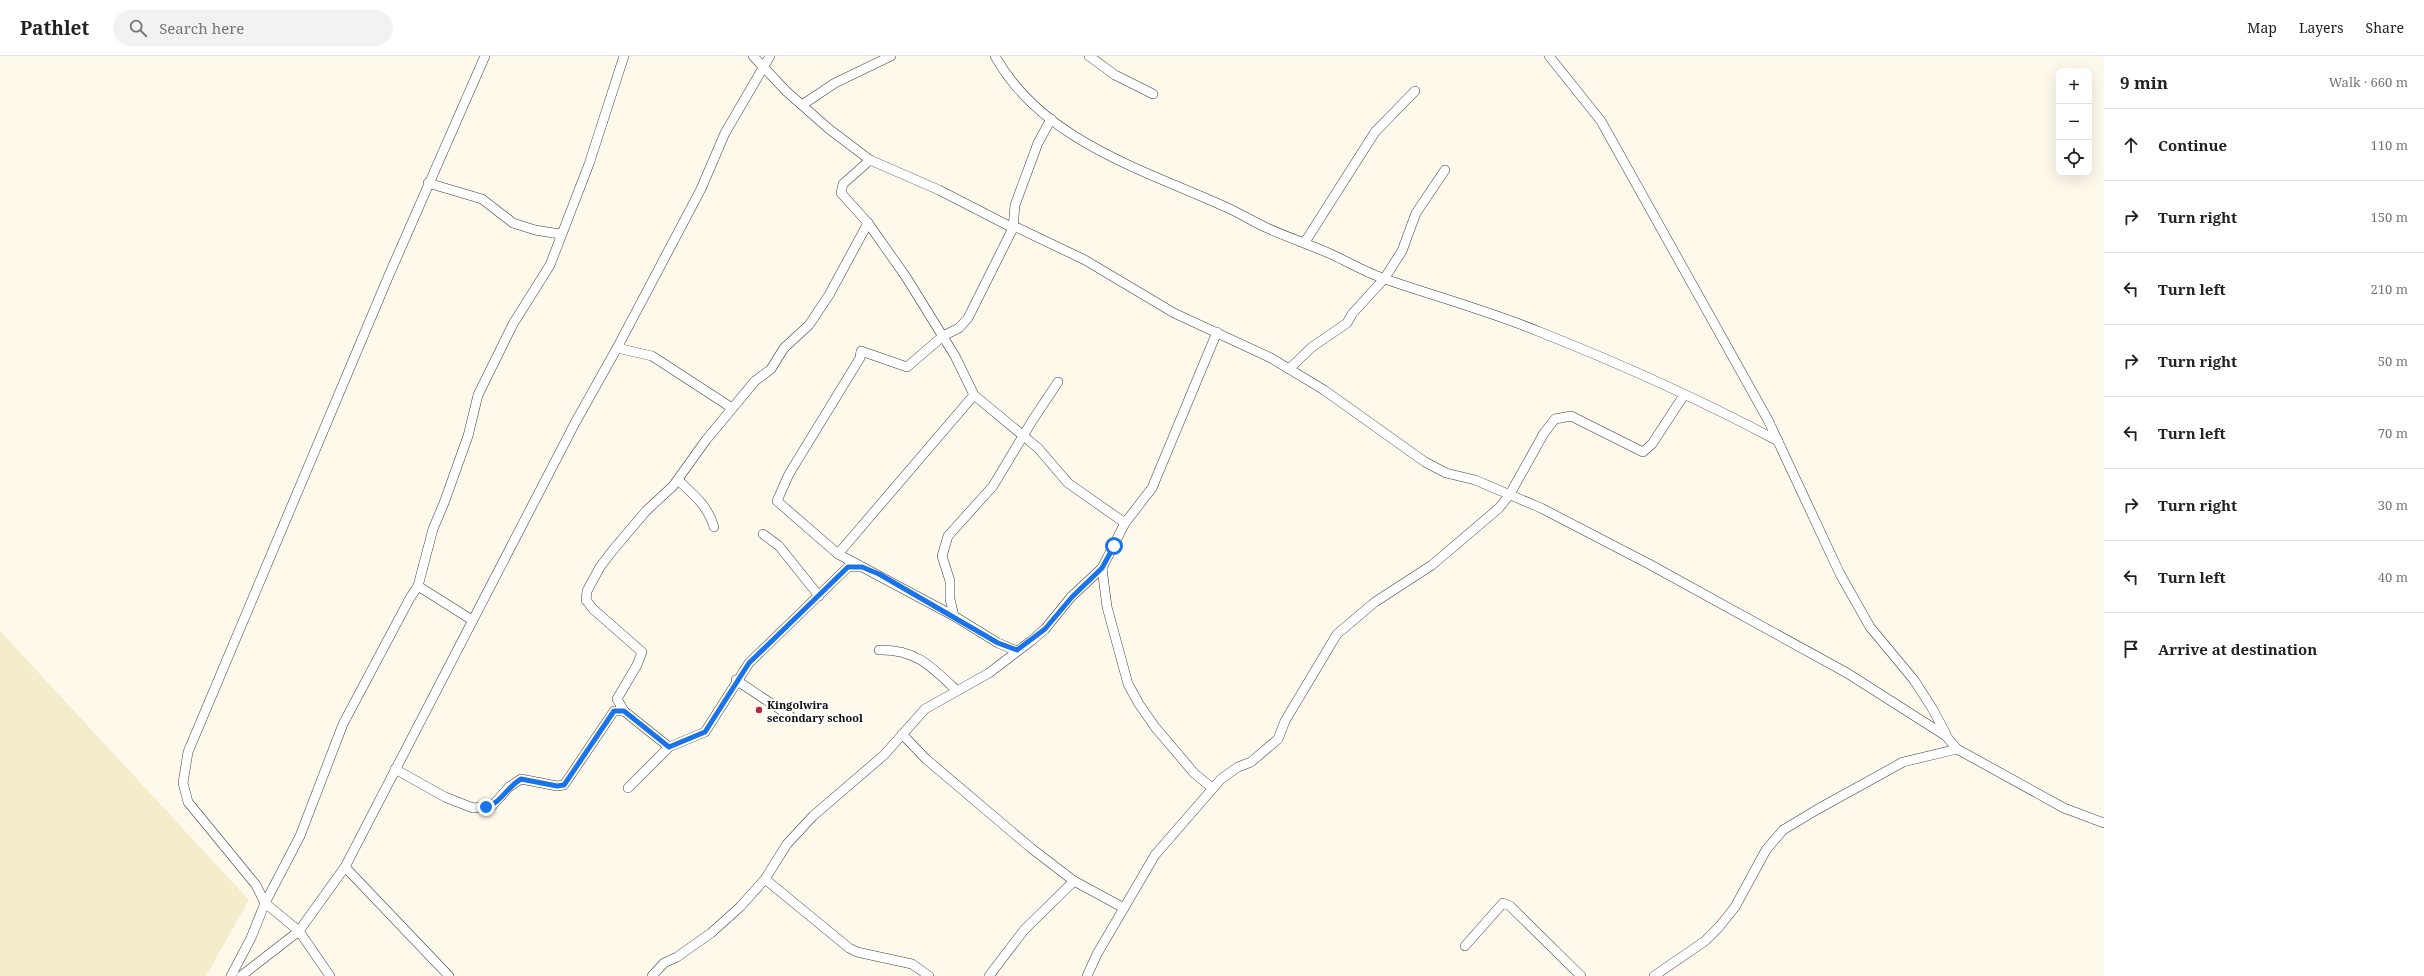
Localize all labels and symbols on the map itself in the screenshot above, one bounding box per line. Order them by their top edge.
route start [1105,537,1123,555]
place label: Kingolwira secondary school [767,697,863,725]
marker: Kingolwira secondary school [754,705,764,715]
route end [477,798,495,816]

